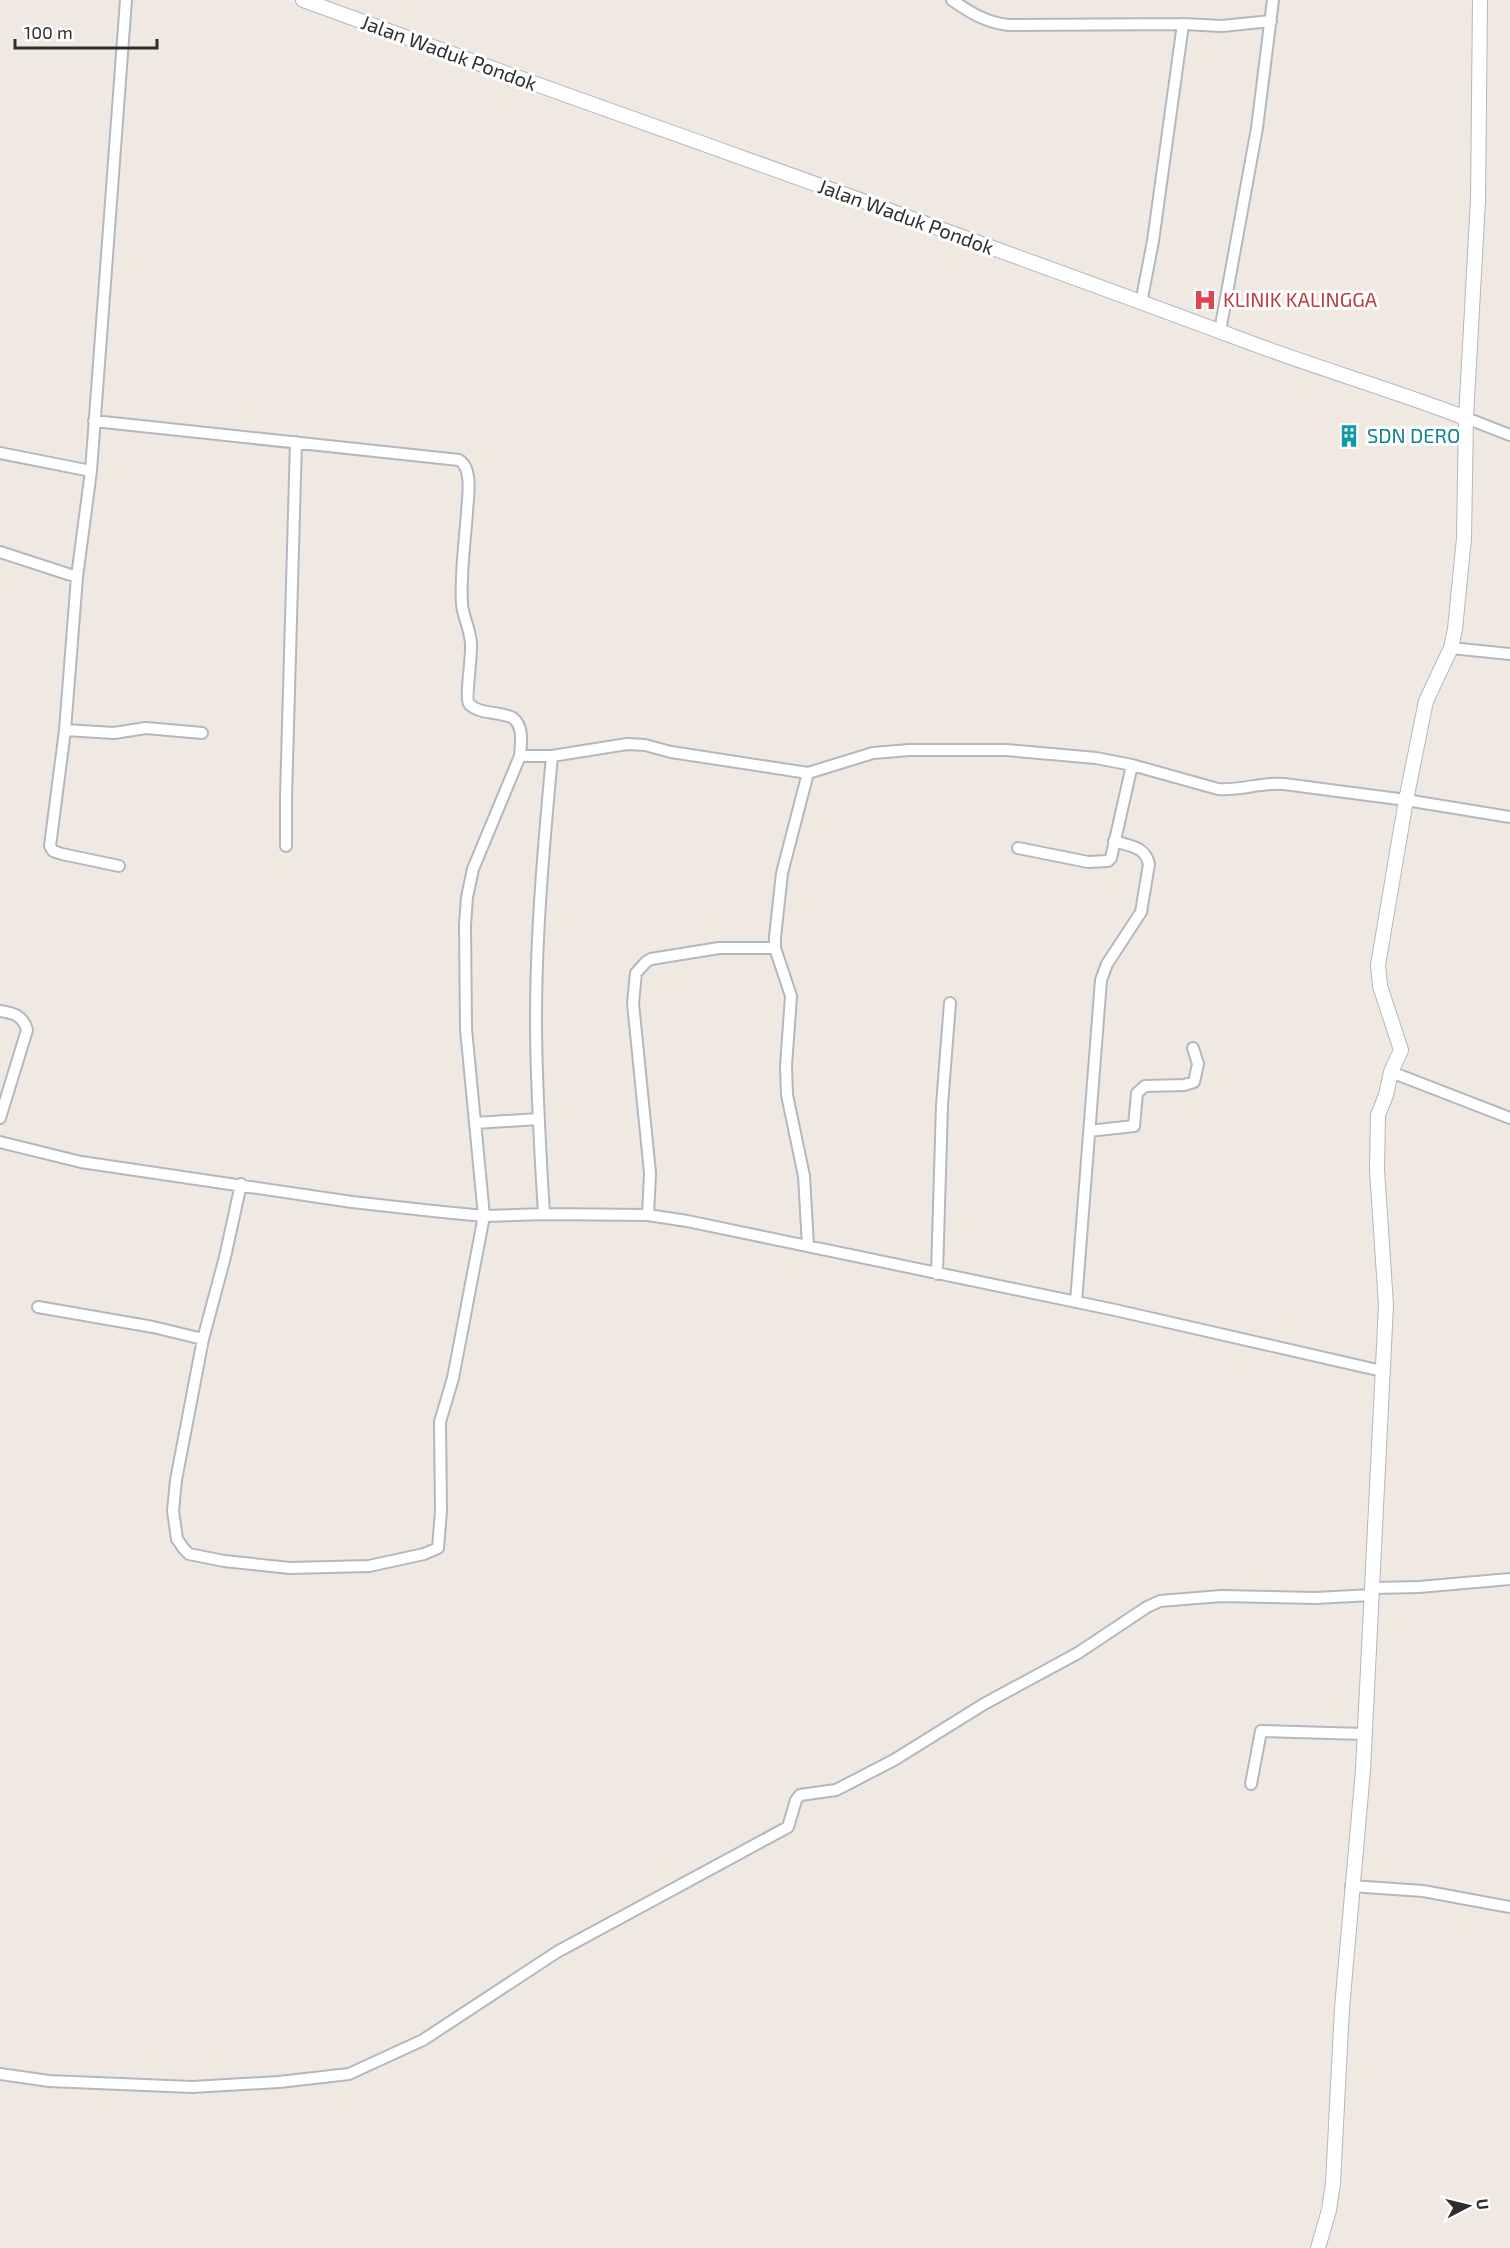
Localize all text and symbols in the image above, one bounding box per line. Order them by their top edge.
street label: Jalan Waduk Pondok [358,9,540,95]
scale bar [15,12,158,50]
text: 100 m [24,21,73,43]
street label: Jalan Waduk Pondok [815,173,997,259]
hospital icon: KLINIK KALINGGA [1192,287,1218,313]
place label: KLINIK KALINGGA [1223,287,1378,311]
building icon: SDN DERO [1336,423,1362,449]
place label: SDN DERO [1367,423,1460,447]
north arrow [1438,2176,1498,2236]
text: U [1473,2198,1493,2211]

